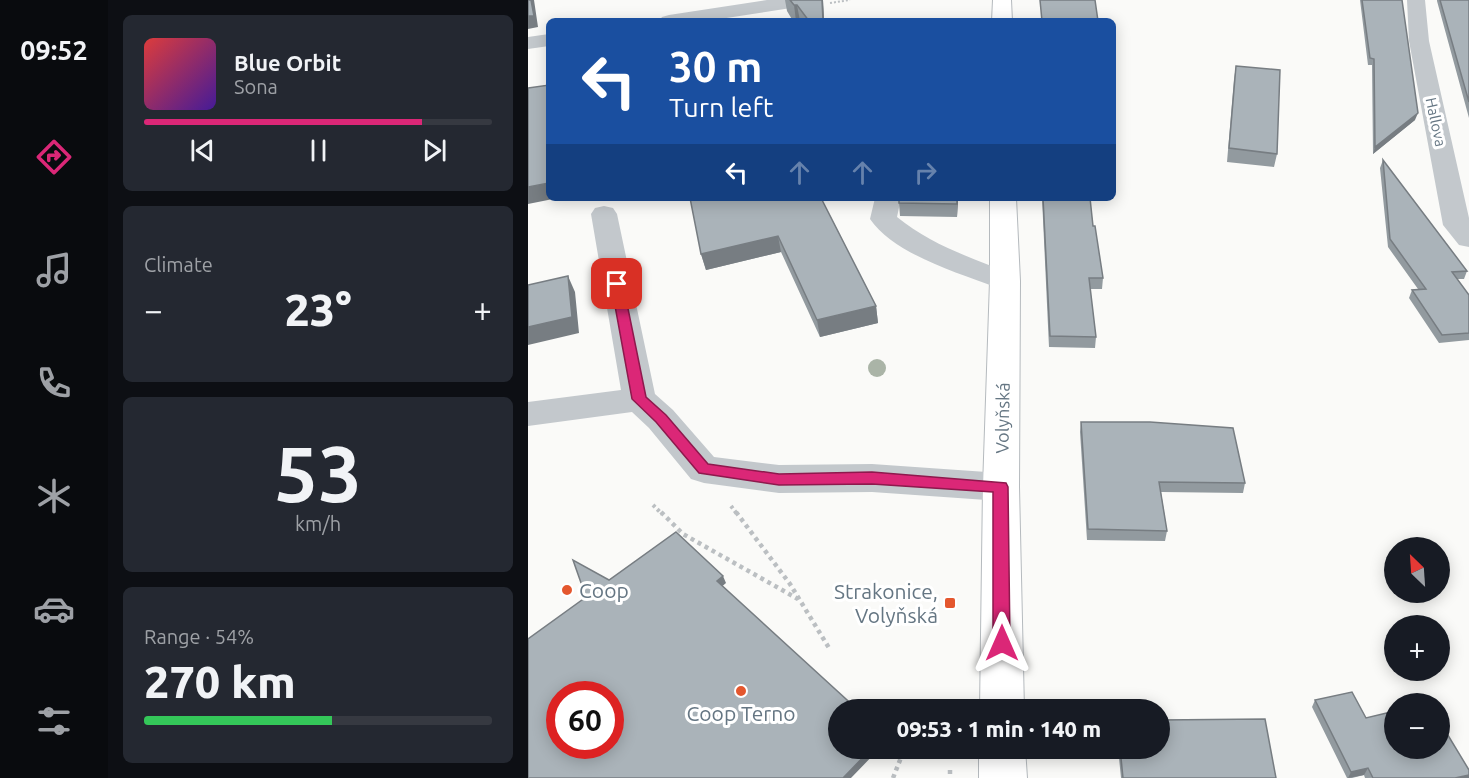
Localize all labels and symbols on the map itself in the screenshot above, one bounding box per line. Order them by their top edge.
street label: Hallova [1423,96,1449,148]
pin [591,258,642,309]
street label: Volyňská [991,382,1013,454]
north arrow [1384,537,1450,603]
place label: Coop [579,578,629,602]
place label: Strakonice, Volyňská [834,579,938,627]
marker: Coop [560,583,574,597]
marker: Strakonice, Volyňská [943,596,957,610]
position arrow [970,611,1034,675]
speed limit sign: 60 [546,681,624,759]
marker: Coop Terno [734,684,748,698]
place label: Coop Terno [686,701,796,725]

